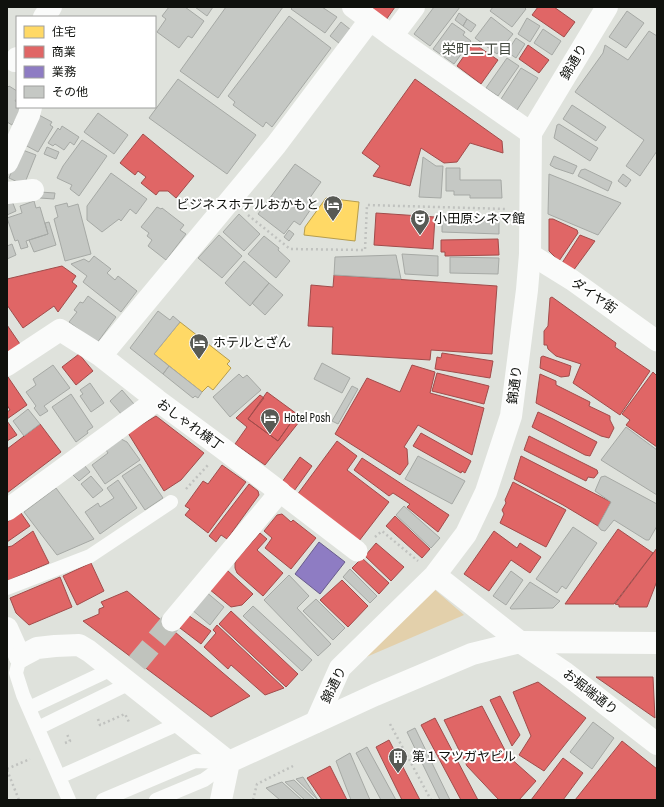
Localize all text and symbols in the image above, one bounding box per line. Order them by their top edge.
legend [16,16,156,108]
text: 住宅 [52,25,76,40]
district label: 栄町二丁目 [442,41,512,58]
street label: 錦通り [557,41,591,83]
text: 商業 [52,45,76,60]
text: 業務 [52,65,76,80]
text: その他 [52,85,88,100]
hotel icon: ビジネスホテルおかもと [322,194,344,222]
place label: ビジネスホテルおかもと [176,197,319,213]
theatre icon: 小田原シネマ館 [409,208,431,236]
place label: 小田原シネマ館 [434,211,525,227]
street label: ダイヤ街 [568,275,620,317]
hotel icon: ホテルとざん [188,332,210,360]
place label: ホテルとざん [213,335,291,351]
street label: 錦通り [505,365,525,405]
street label: おしゃれ横丁 [154,396,226,454]
hotel icon: Hotel Posh [259,407,281,435]
place label: Hotel Posh [284,410,331,426]
street label: 錦通り [318,664,350,706]
street label: お堀端通り [559,666,621,718]
building icon: 第１マツガヤビル [387,746,409,774]
place label: 第１マツガヤビル [412,749,516,765]

